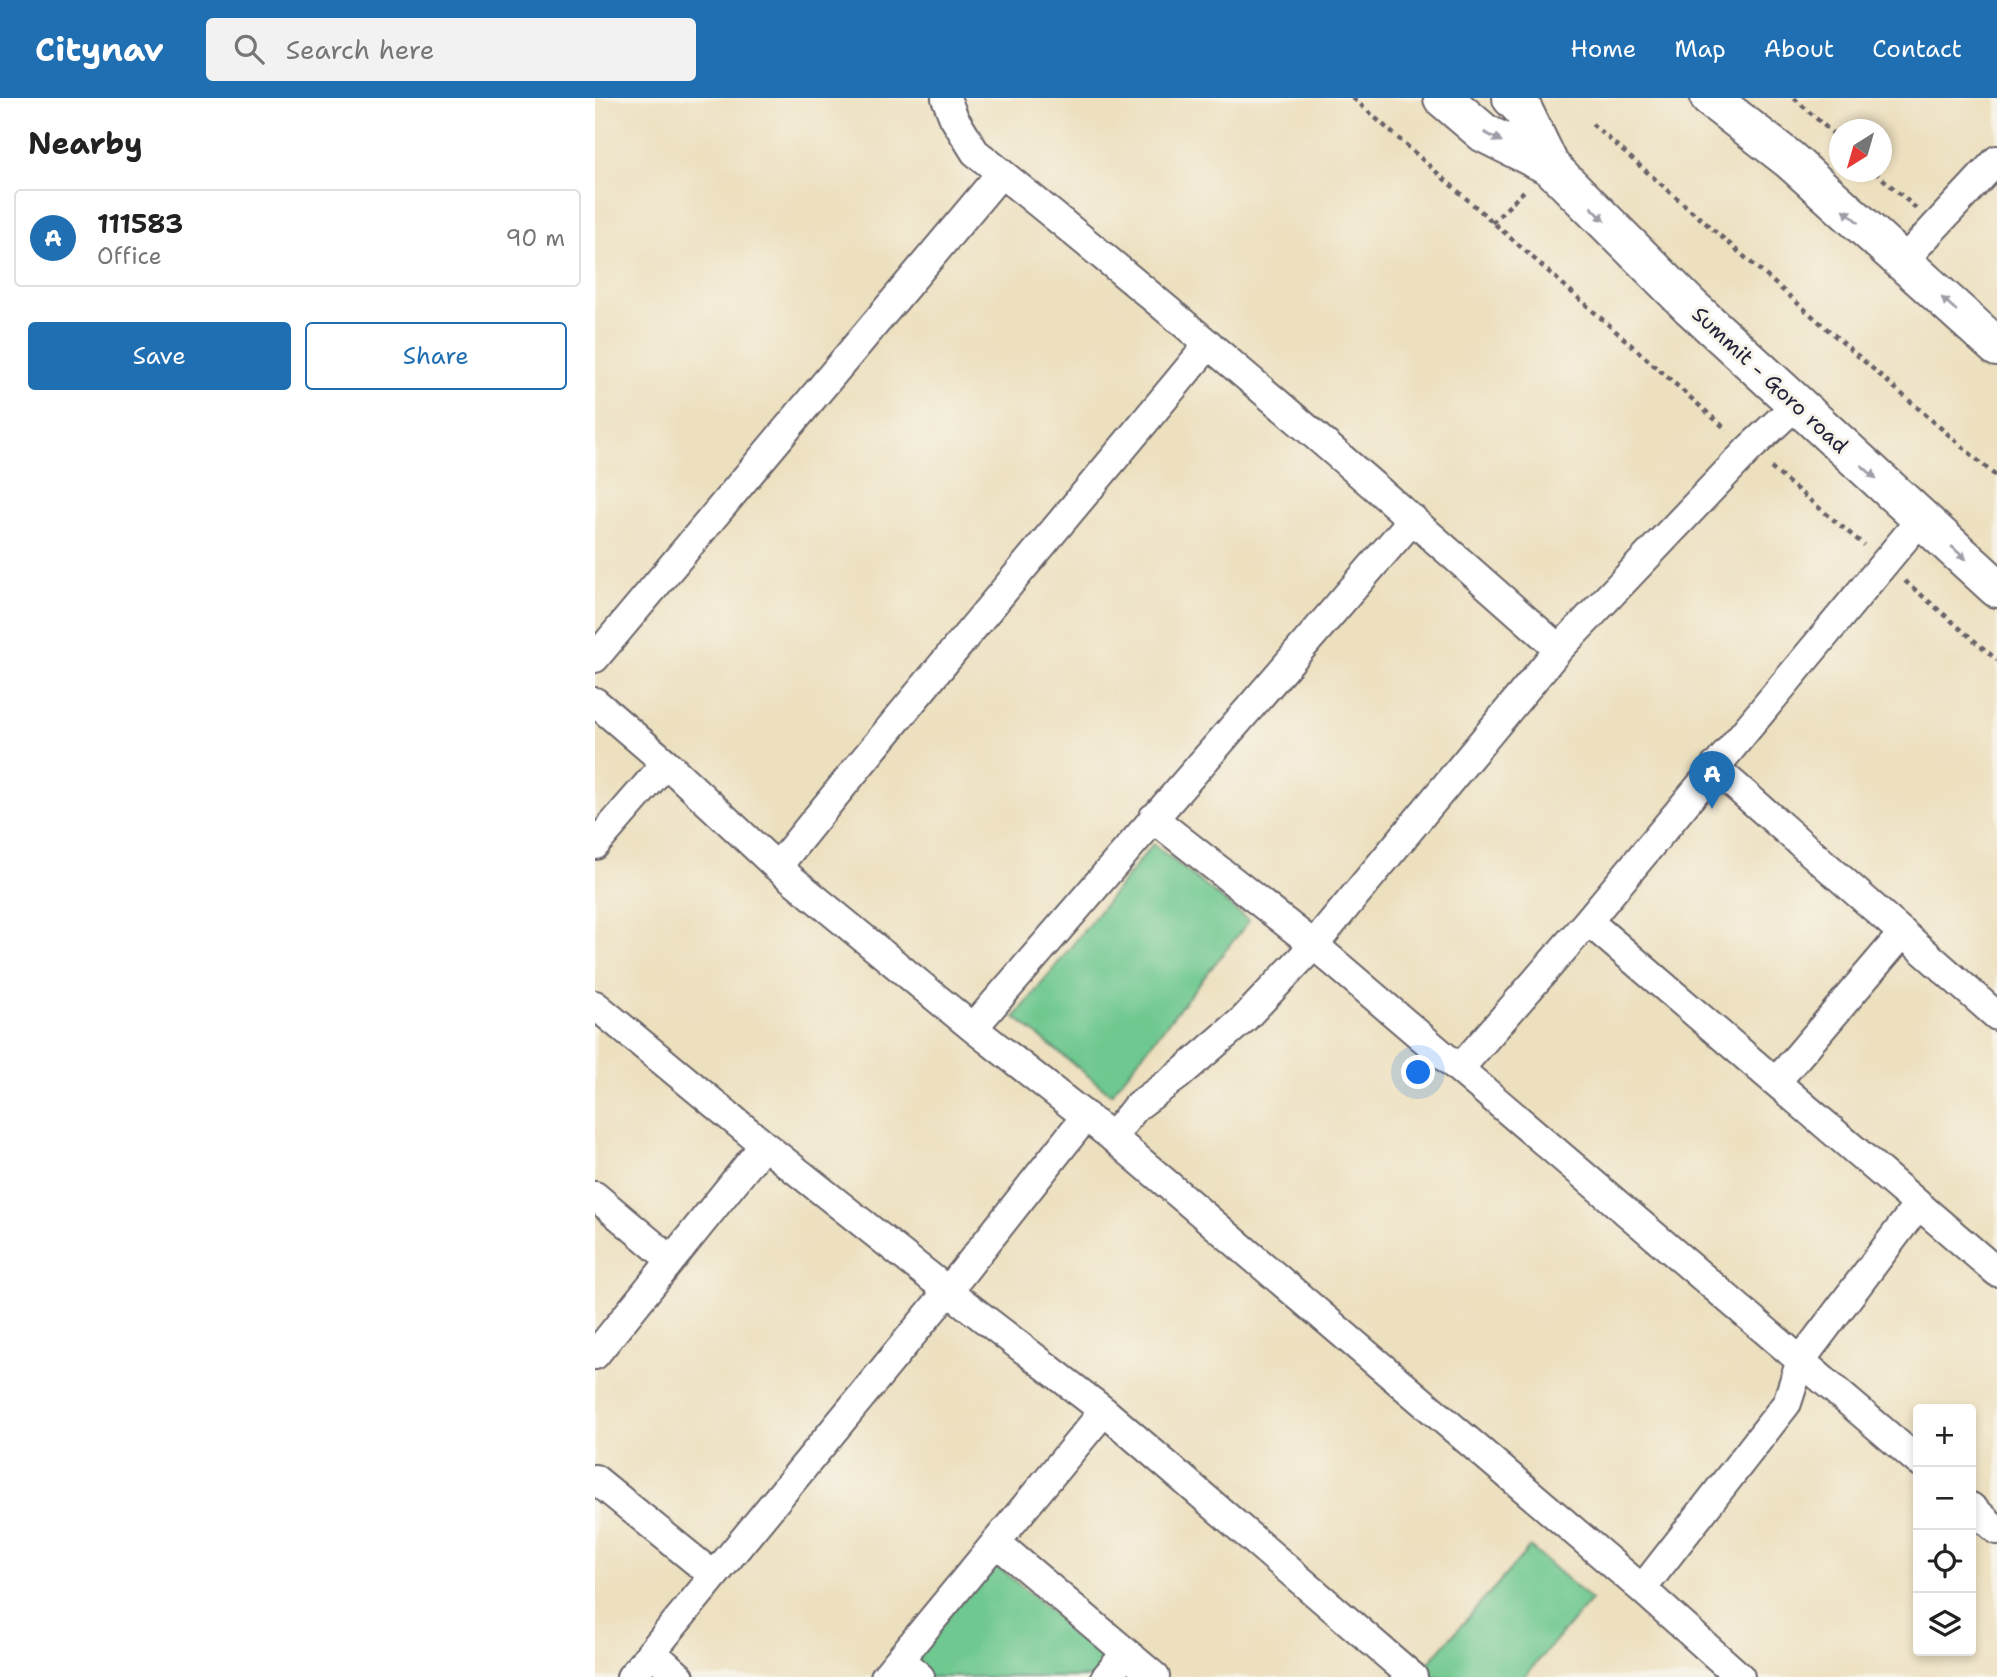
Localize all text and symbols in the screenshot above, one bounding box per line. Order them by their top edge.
search box [206,18,696,81]
text: Citynav [35,27,164,72]
icon: search [230,30,268,68]
text: Search here [286,32,434,67]
text: Home [1570,33,1636,65]
text: Map [1674,33,1726,65]
text: About [1764,33,1834,65]
text: Contact [1872,33,1962,65]
north arrow [1829,119,1892,182]
text: Nearby [28,123,143,164]
one-way arrow [1483,131,1503,143]
text: 111583 [97,206,183,241]
one-way arrow [1590,206,1606,222]
one-way arrow [1842,209,1859,224]
text: A [44,223,62,253]
text: 90 m [505,223,565,253]
text: Office [97,241,162,271]
one-way arrow [1940,296,1958,312]
street label: Summit - Goro road [1686,300,1854,460]
button: Save [28,322,291,390]
button: Share [305,322,567,390]
one-way arrow [1860,464,1878,480]
one-way arrow [1950,545,1968,561]
pin: A [1689,751,1735,809]
your location [1401,1055,1435,1089]
map controls [1913,1404,1976,1656]
button: + [1913,1404,1976,1467]
button: − [1913,1467,1976,1530]
button: locate [1913,1530,1976,1593]
button: layers [1913,1593,1976,1656]

